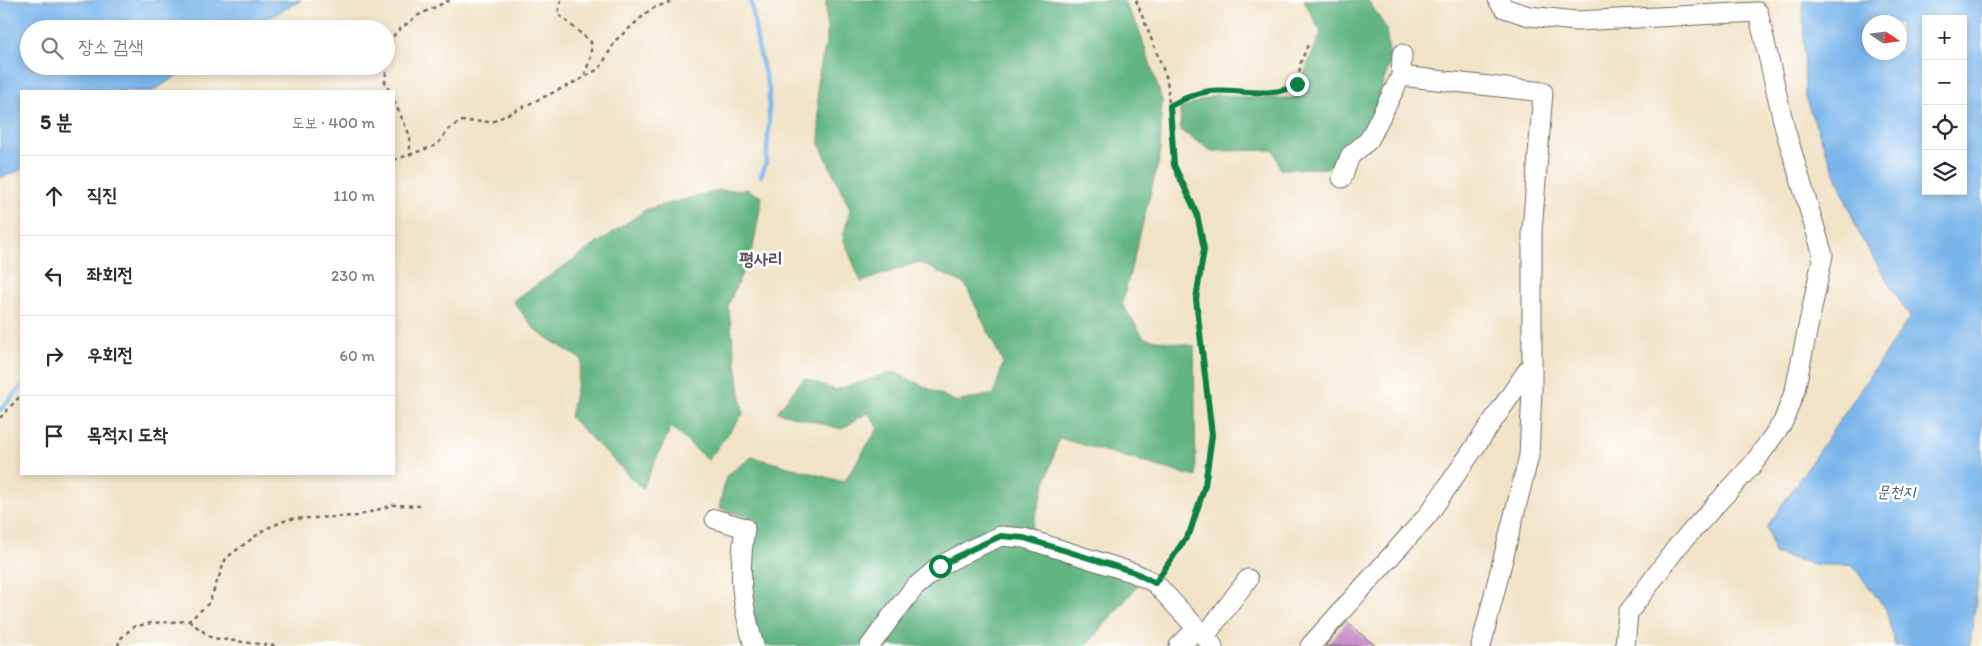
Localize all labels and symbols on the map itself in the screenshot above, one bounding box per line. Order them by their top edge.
north arrow [1862,15,1907,60]
route end [1286,73,1309,96]
district label: 평사리 [739,248,783,270]
water label: 문천지 [1877,482,1917,501]
route start [929,555,952,578]

